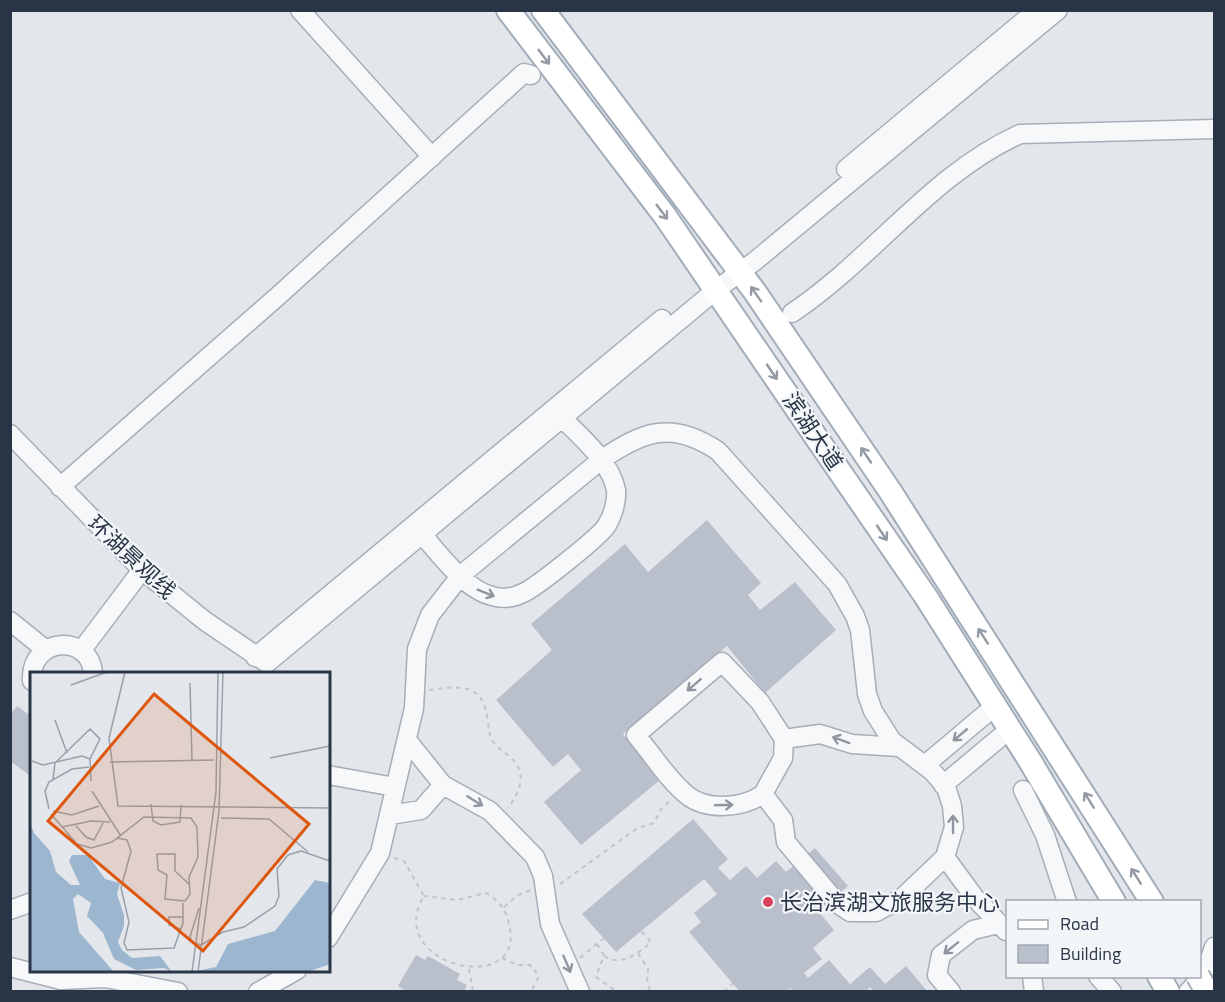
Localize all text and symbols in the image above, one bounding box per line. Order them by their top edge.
one-way arrow [537,48,550,64]
one-way arrow [656,203,668,219]
one-way arrow [750,286,762,303]
one-way arrow [766,364,778,380]
street label: 滨湖大道 [774,385,852,477]
one-way arrow [860,448,872,464]
street label: 环湖景观线 [80,507,184,607]
one-way arrow [876,525,888,541]
one-way arrow [476,588,495,599]
one-way arrow [977,628,990,645]
inset map [30,672,330,972]
one-way arrow [686,679,702,692]
one-way arrow [952,729,968,742]
one-way arrow [833,734,851,745]
one-way arrow [1083,792,1095,809]
one-way arrow [466,794,483,807]
one-way arrow [714,799,734,810]
one-way arrow [947,814,959,834]
one-way arrow [1130,868,1142,885]
place label: 长治滨湖文旅服务中心 [780,885,1000,919]
marker: 长治滨湖文旅服务中心 [761,895,775,909]
legend [1006,900,1201,978]
text: Road [1060,910,1099,937]
text: Building [1060,940,1121,967]
one-way arrow [943,941,959,954]
one-way arrow [562,954,573,972]

